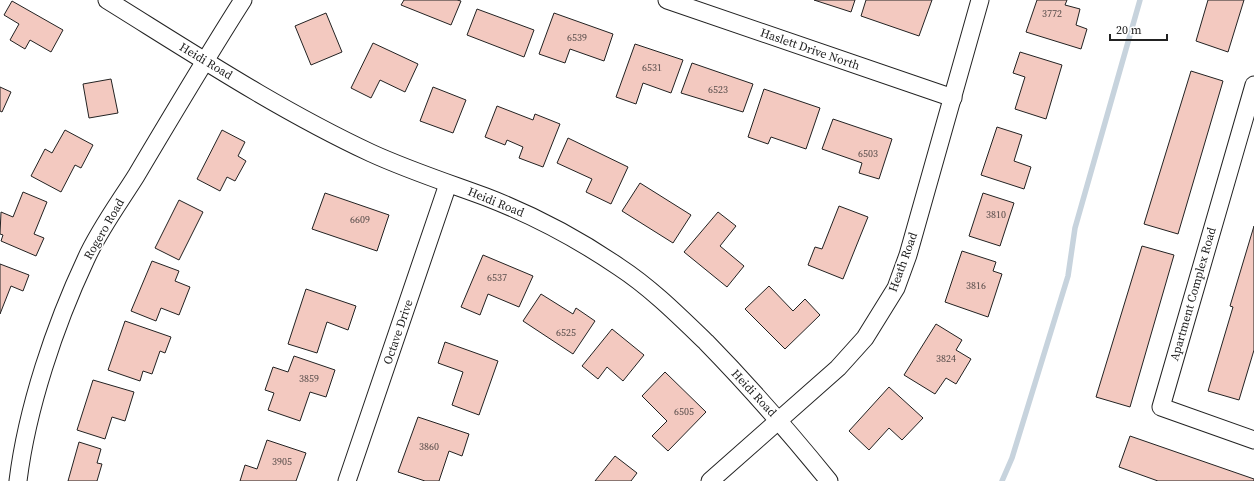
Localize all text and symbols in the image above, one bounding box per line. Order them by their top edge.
house number: 3772 [1042,7,1062,20]
scale bar [1110,16,1167,42]
text: 20 m [1116,22,1142,38]
street label: Haslett Drive North [758,24,862,74]
house number: 6539 [567,31,587,44]
street label: Heidi Road [176,39,236,83]
house number: 6531 [642,61,662,74]
house number: 6523 [708,83,728,96]
house number: 6503 [858,147,878,160]
street label: Heidi Road [466,183,527,221]
street label: Rogero Road [80,195,128,262]
house number: 3810 [986,208,1006,221]
house number: 6609 [350,213,370,226]
street label: Apartment Complex Road [1166,225,1220,363]
street label: Heath Road [885,230,921,294]
house number: 6537 [487,271,507,284]
house number: 3816 [966,279,986,292]
street label: Octave Drive [379,297,417,367]
house number: 6525 [556,326,576,339]
house number: 3824 [936,352,956,365]
street label: Heidi Road [728,366,780,420]
house number: 3859 [299,372,319,385]
house number: 6505 [674,405,694,418]
house number: 3860 [419,440,439,453]
house number: 3905 [272,455,292,468]

